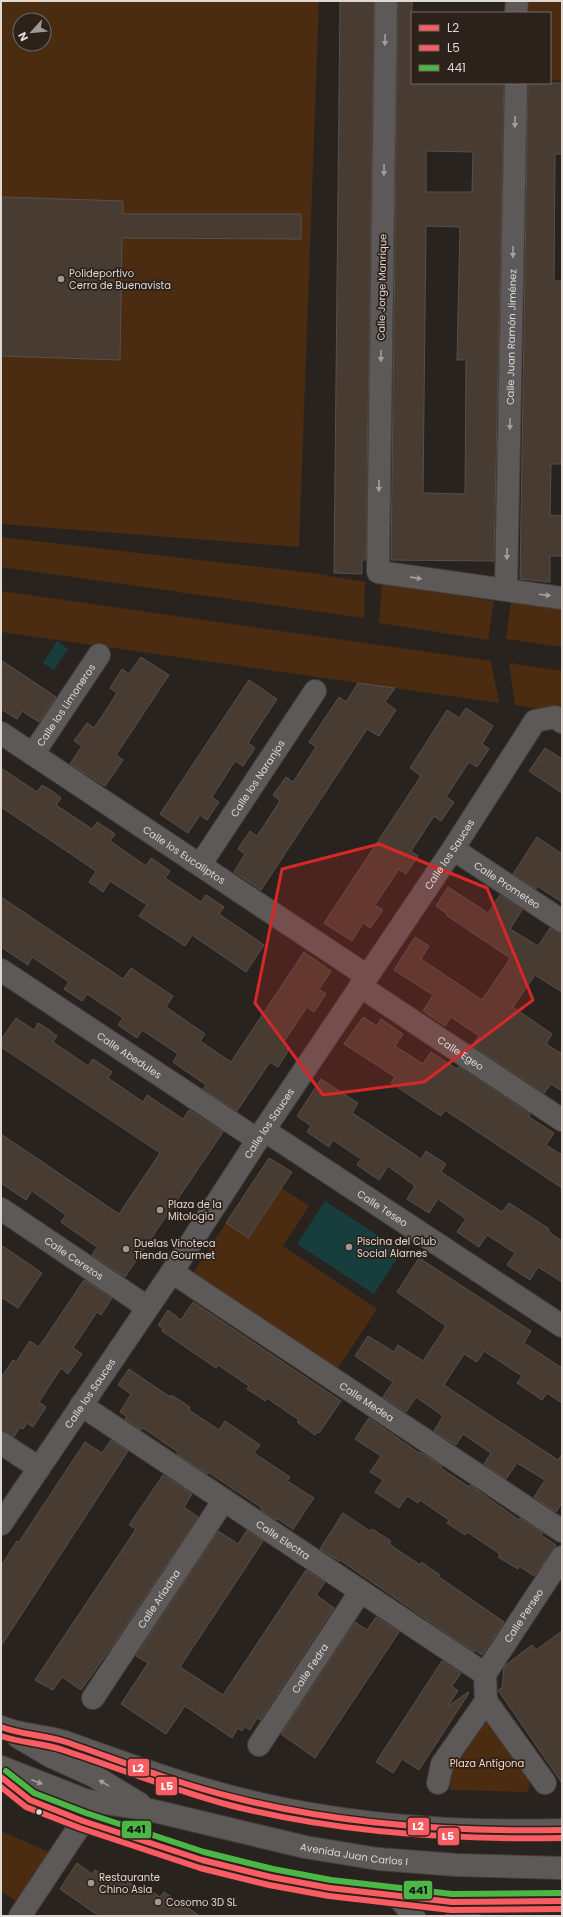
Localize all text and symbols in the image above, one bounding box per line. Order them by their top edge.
north arrow [12,12,52,52]
legend [411,12,551,84]
text: L2 [447,19,459,36]
text: N [14,29,32,44]
one-way arrow [382,34,389,46]
text: L5 [447,39,460,56]
text: 441 [447,59,466,76]
one-way arrow [512,116,518,129]
one-way arrow [381,164,387,177]
street label: Calle Jorge Manrique [374,234,390,340]
one-way arrow [510,246,516,259]
place label: Polideportivo Cerra de Buenavista [69,266,171,293]
street label: Calle Juan Ramón Jiménez [502,268,520,405]
marker: Polideportivo Cerra de Buenavista [56,274,66,284]
one-way arrow [378,350,384,363]
one-way arrow [506,418,513,430]
one-way arrow [376,480,382,493]
one-way arrow [504,548,510,561]
one-way arrow [410,575,422,581]
one-way arrow [539,592,551,598]
street label: Calle los Limoneros [33,661,99,749]
street label: Calle los Naranjos [226,737,288,820]
street label: Calle los Sauces [420,816,478,892]
street label: Calle los Eucaliptos [140,822,229,888]
street label: Calle Prometeo [471,857,544,912]
street label: Calle Abedules [94,1028,165,1082]
street label: Calle Egeo [435,1032,487,1074]
street label: Calle los Sauces [240,1085,298,1161]
street label: Calle Teseo [354,1186,411,1230]
place label: Plaza de la Mitología [168,1197,222,1224]
marker: Plaza de la Mitología [155,1205,165,1215]
street label: Calle Cerezos [41,1233,107,1283]
place label: Piscina del Club Social Alarnes [357,1234,436,1261]
place label: Duelas Vinoteca Tienda Gourmet [134,1236,215,1263]
marker: Piscina del Club Social Alarnes [344,1242,354,1252]
marker: Duelas Vinoteca Tienda Gourmet [121,1244,131,1254]
street label: Calle los Sauces [61,1355,119,1431]
street label: Calle Medea [337,1378,397,1425]
street label: Calle Electra [253,1516,313,1563]
street label: Calle Ariadna [134,1566,184,1631]
street label: Calle Perseo [500,1586,547,1645]
street label: Calle Fedra [288,1640,332,1696]
park label: Plaza Antígona [450,1756,524,1771]
line badge: L2 [127,1758,150,1777]
text: L2 [132,1760,144,1776]
line badge: L5 [155,1776,178,1796]
text: L5 [161,1778,173,1794]
one-way arrow [32,1779,44,1785]
one-way arrow [98,1779,110,1786]
unlabelled marker [34,1807,44,1817]
line badge: L2 [407,1817,430,1836]
text: L2 [412,1818,424,1834]
line badge: 441 [121,1820,152,1839]
text: 441 [126,1821,146,1837]
line badge: L5 [437,1827,460,1846]
text: L5 [442,1828,454,1844]
street label: Avenida Juan Carlos I [299,1839,408,1869]
place label: Restaurante Chino Asia [99,1870,160,1897]
marker: Restaurante Chino Asia [86,1878,96,1888]
line badge: 441 [403,1880,433,1900]
text: 441 [408,1882,428,1898]
place label: Cosomo 3D SL [166,1895,238,1910]
marker: Cosomo 3D SL [153,1897,163,1907]

